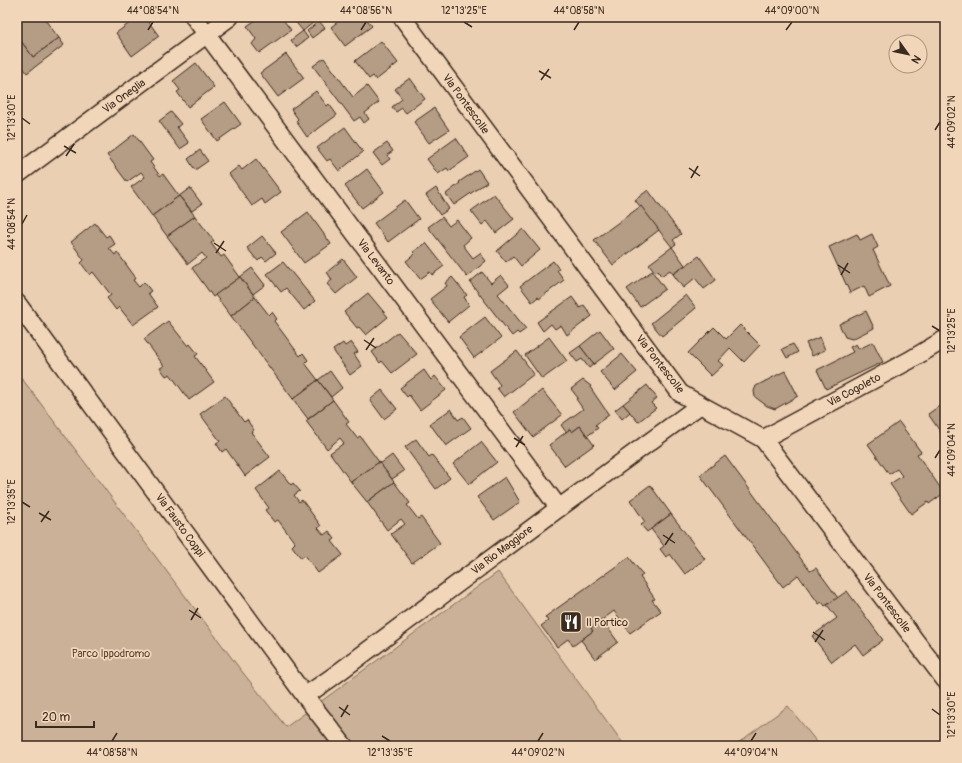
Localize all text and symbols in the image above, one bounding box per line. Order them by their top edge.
text: 44°08'54"N [127,5,179,17]
text: 44°08'56"N [340,5,392,17]
text: 12°13'25"E [441,5,487,17]
text: 44°08'58"N [553,5,605,17]
text: 44°09'00"N [765,5,819,17]
north arrow [888,34,928,74]
text: N [908,53,923,66]
street label: Via Pontescolle [440,71,492,137]
street label: Via Oneglia [100,76,148,116]
text: 12°13'30"E [6,94,18,142]
text: 44°09'02"N [946,95,958,149]
text: 44°08'54"N [6,198,18,250]
street label: Via Levanto [355,237,397,287]
text: 12°13'25"E [946,308,958,354]
street label: Via Pontescolle [633,332,687,396]
street label: Via Cogoleto [825,370,883,409]
text: 44°09'04"N [946,423,958,477]
text: 12°13'35"E [6,479,18,525]
street label: Via Fausto Coppi [153,491,207,559]
street label: Via Rio Maggiore [469,522,536,577]
street label: Via Pontescolle [860,571,914,636]
restaurant icon: Il Portico [558,609,584,635]
place label: Il Portico [586,616,628,629]
park label: Parco Ippodromo [72,647,150,660]
text: 12°13'30"E [946,691,958,739]
scale bar [36,703,94,729]
text: 20 m [42,710,71,725]
text: 44°08'58"N [86,747,138,759]
text: 12°13'35"E [367,747,413,759]
text: 44°09'02"N [511,747,565,759]
text: 44°09'04"N [724,747,778,759]

